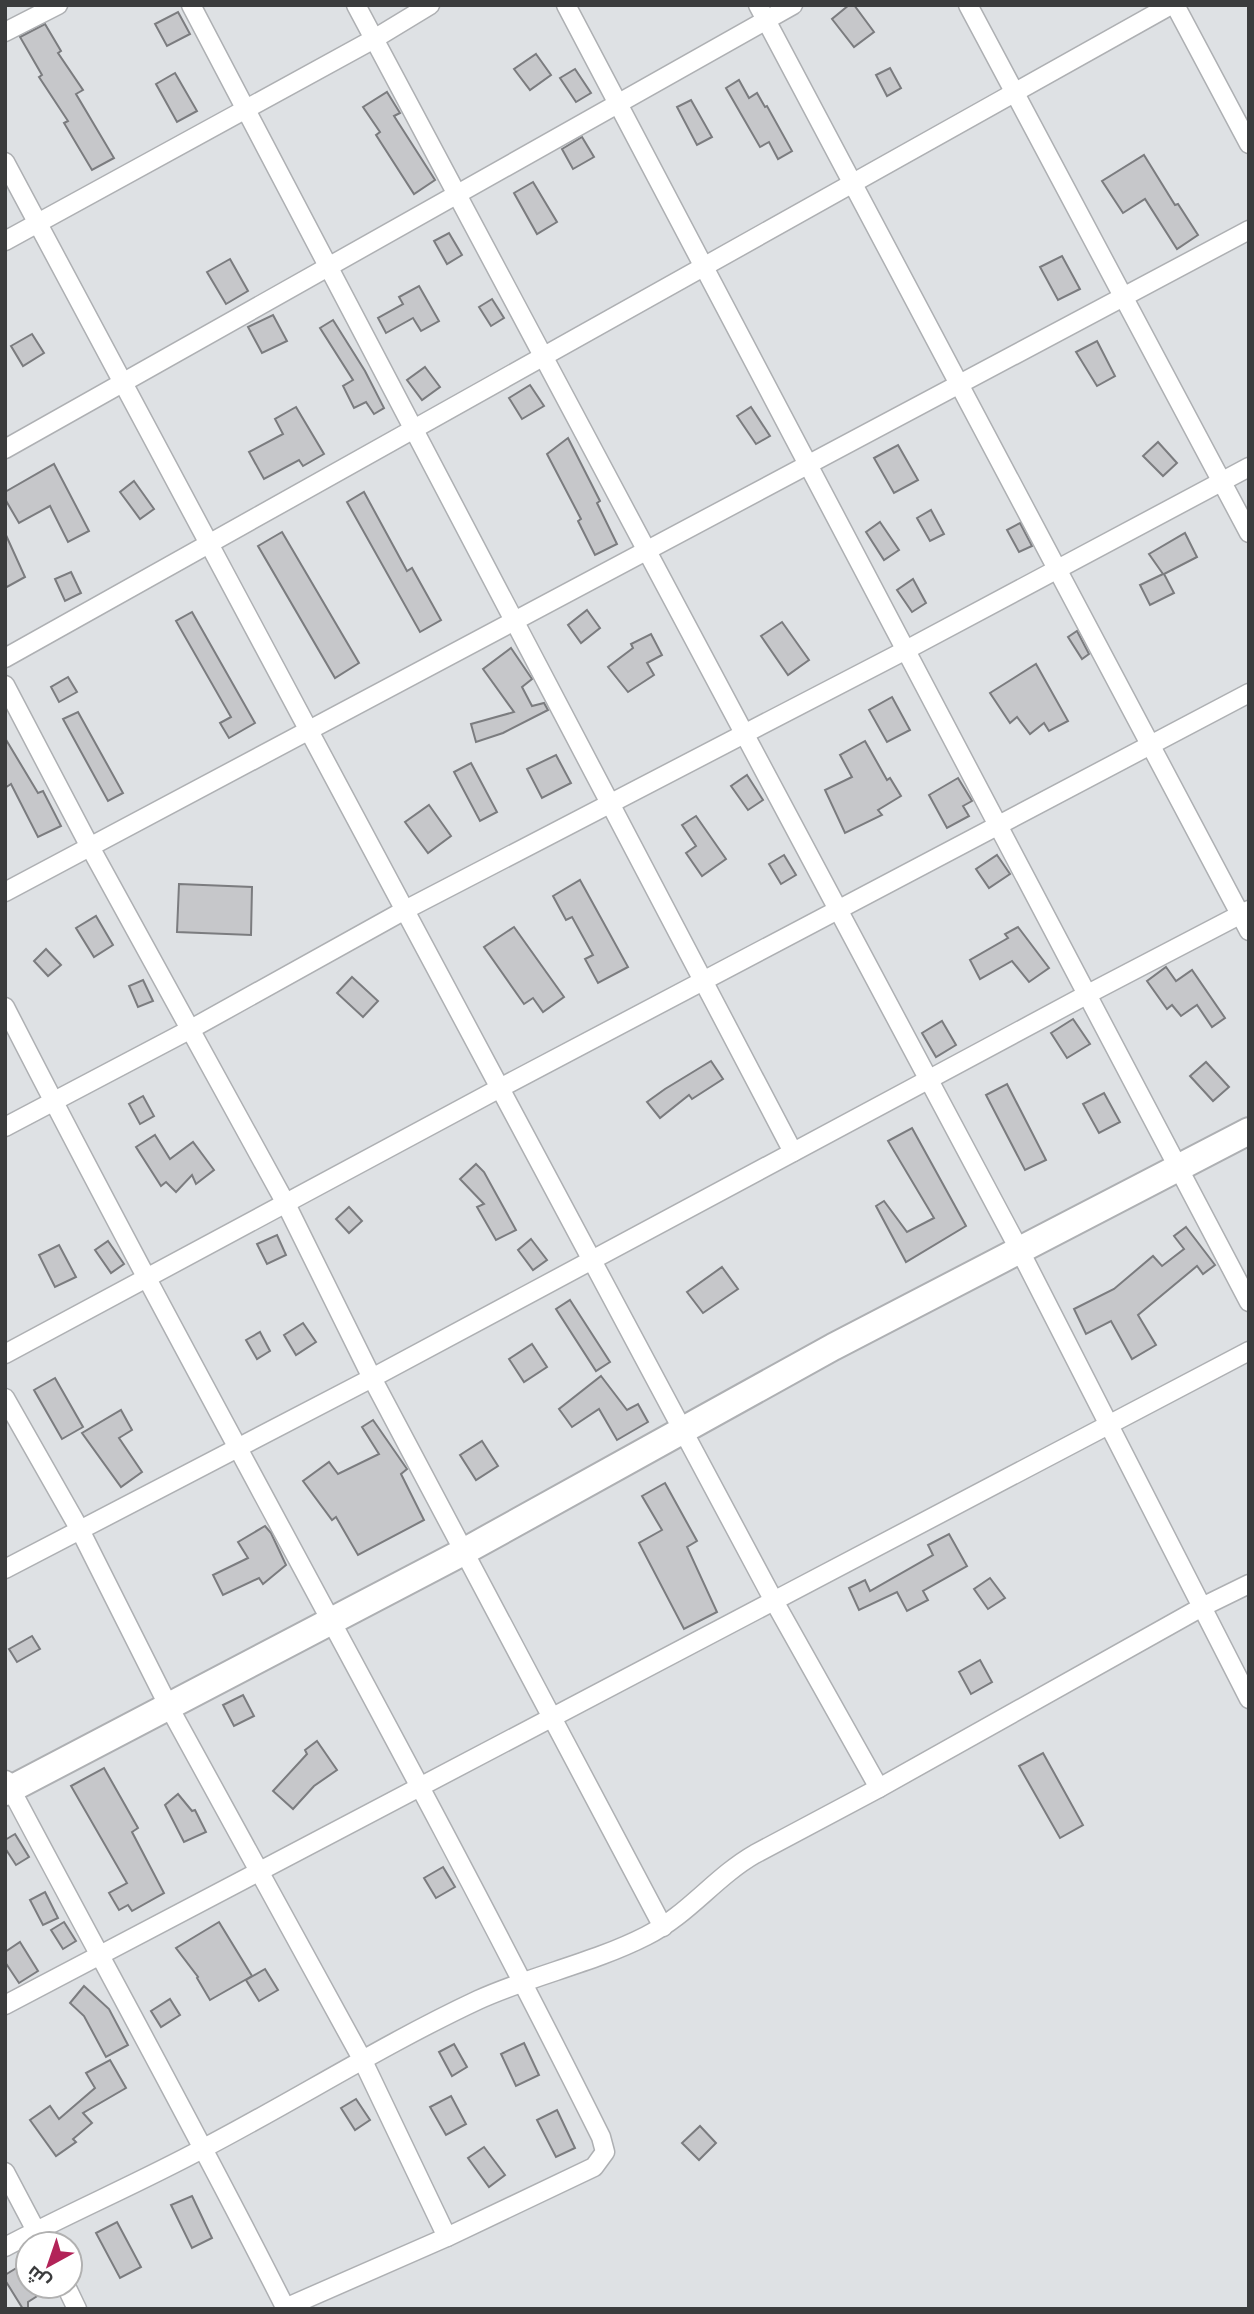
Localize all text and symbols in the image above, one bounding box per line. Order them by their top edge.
north arrow [14,2230,84,2300]
text: ش [22,2261,55,2294]

